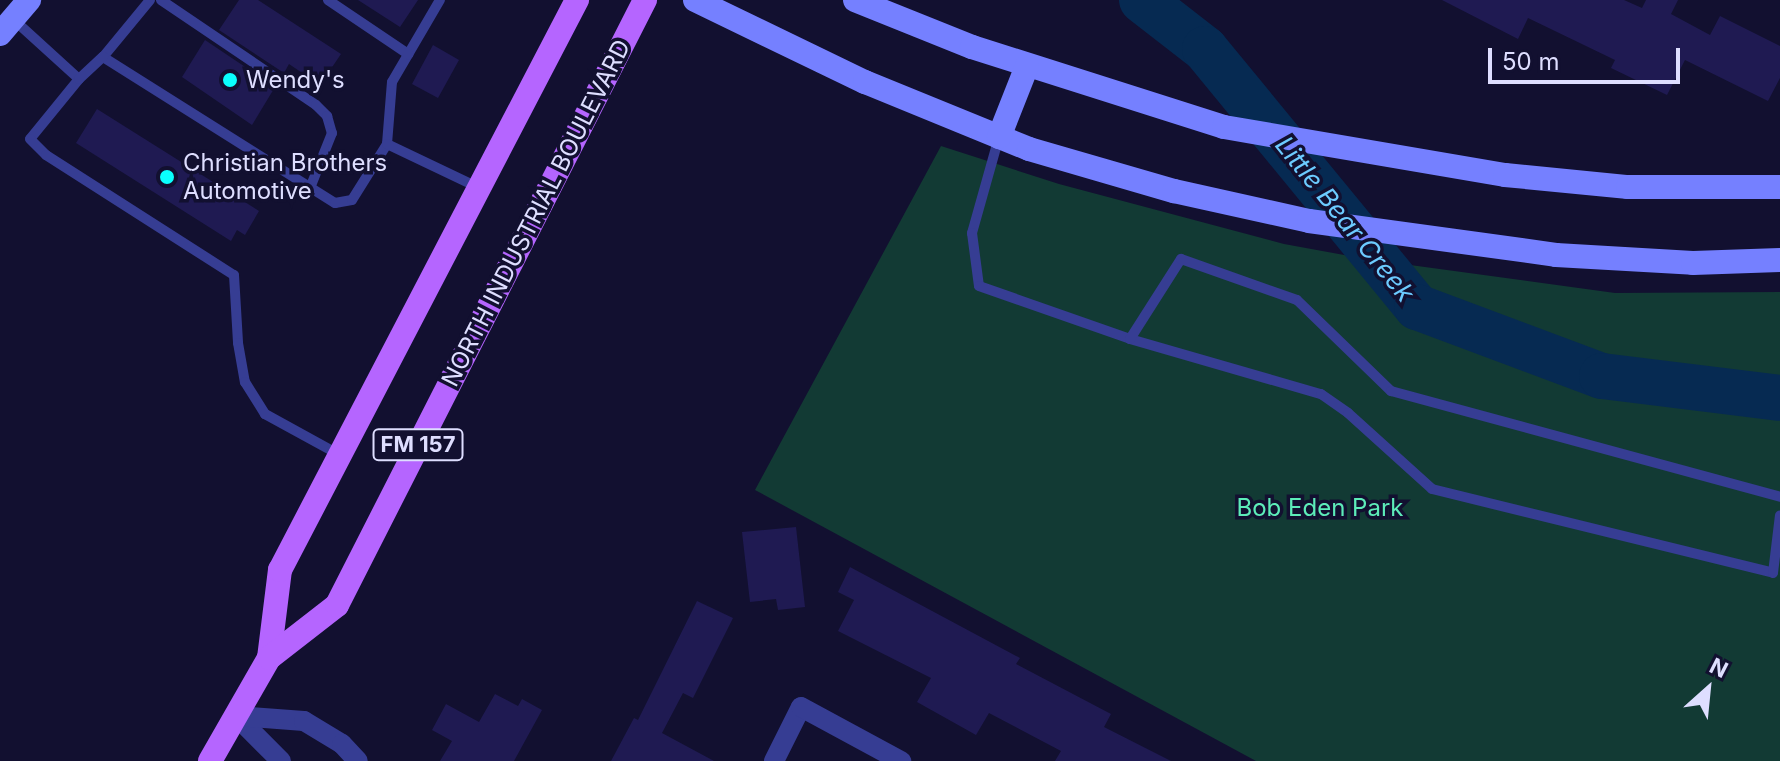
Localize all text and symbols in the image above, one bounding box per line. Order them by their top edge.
scale bar [1492,32,1684,82]
street label: NORTH INDUSTRIAL BOULEVARD [436,35,636,391]
text: 50 m [1502,47,1560,76]
place label: Wendy's [246,66,345,94]
marker: Wendy's [221,71,239,89]
water label: Little Bear Creek [1269,130,1421,308]
place label: Christian Brothers Automotive [183,149,387,205]
marker: Christian Brothers Automotive [158,168,176,186]
road number: FM 157 [372,427,464,463]
park label: Bob Eden Park [1237,494,1403,522]
north arrow [1668,649,1748,729]
text: N [1706,652,1732,683]

